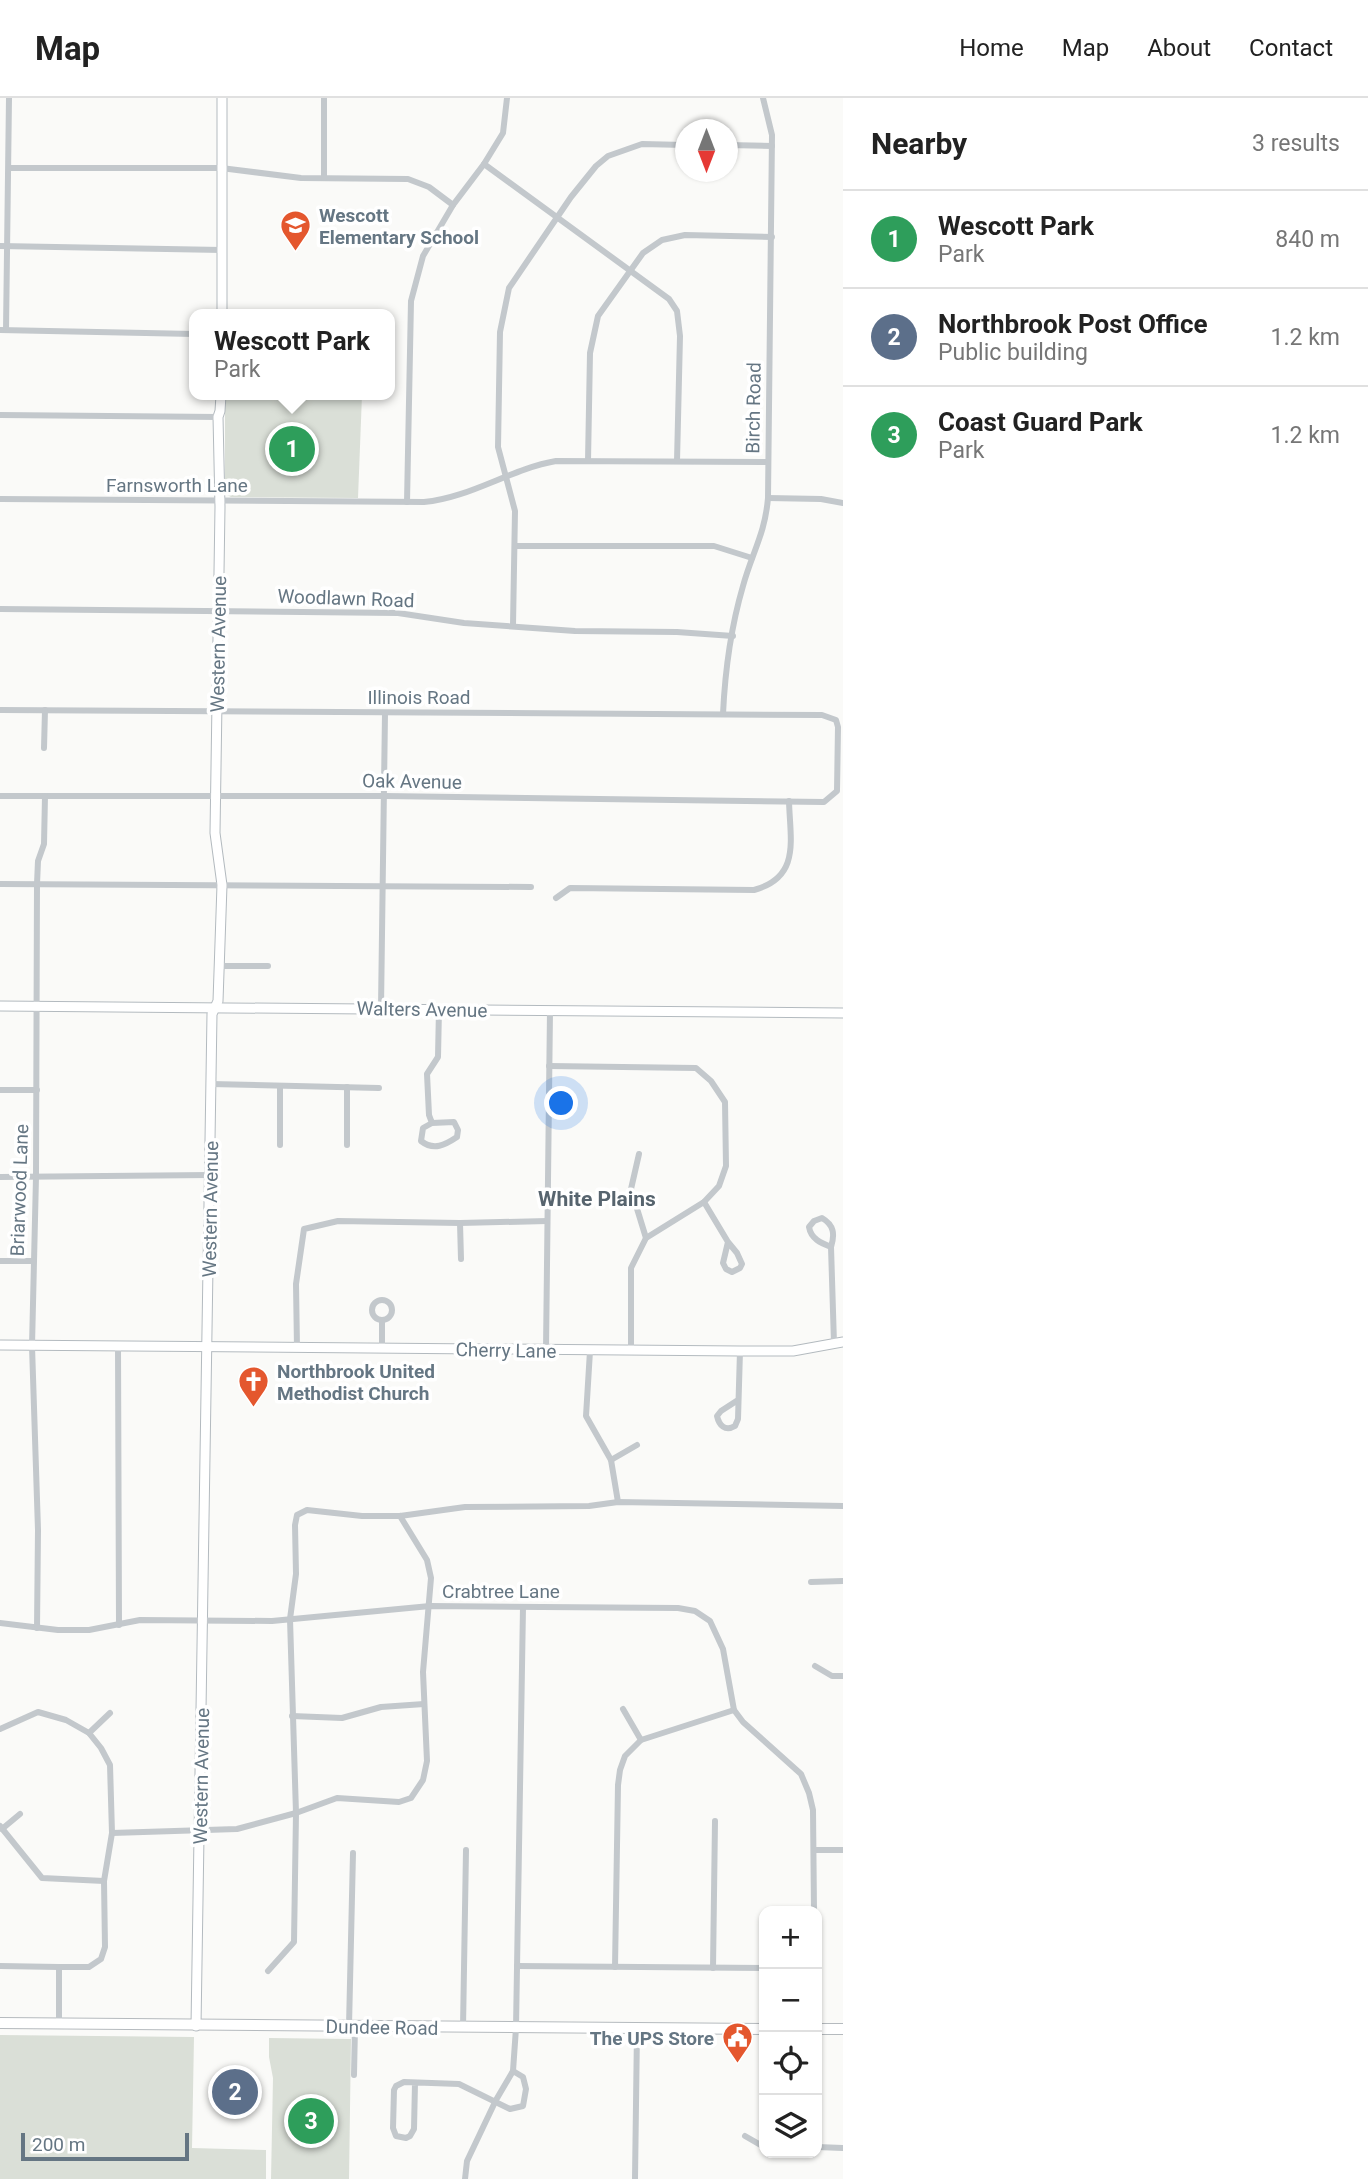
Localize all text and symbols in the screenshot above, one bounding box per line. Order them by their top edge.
text: Map [35,29,100,68]
text: Home [959,34,1024,62]
text: Map [1062,34,1109,62]
text: About [1147,34,1211,62]
text: Contact [1249,34,1333,62]
north arrow [675,119,738,182]
text: Nearby [871,126,967,161]
text: 3 results [1252,130,1340,157]
place label: Wescott Elementary School [319,204,479,249]
school or university icon: Wescott Elementary School [279,209,313,253]
text: Wescott Park [938,211,1094,241]
text: 1 [887,226,901,253]
text: 840 m [1275,226,1340,253]
text: Park [938,241,984,268]
popup [189,309,395,400]
text: Northbrook Post Office [938,309,1208,339]
text: 2 [887,324,901,351]
text: 1.2 km [1271,324,1340,351]
text: Wescott Park [214,326,370,356]
text: Public building [938,339,1088,366]
text: Park [214,356,260,383]
street label: Birch Road [741,362,766,454]
text: Coast Guard Park [938,407,1143,437]
text: 3 [887,422,901,449]
text: 1.2 km [1271,422,1340,449]
pin: 1 [269,423,315,475]
text: Park [938,437,984,464]
street label: Farnsworth Lane [106,474,248,497]
street label: Western Avenue [206,576,231,712]
street label: Woodlawn Road [277,585,415,612]
street label: Illinois Road [367,686,471,709]
street label: Oak Avenue [362,769,462,794]
street label: Walters Avenue [356,997,488,1022]
your location [544,1086,578,1120]
street label: Briarwood Lane [6,1123,33,1257]
street label: Western Avenue [198,1141,223,1277]
district label: White Plains [538,1187,656,1211]
street label: Cherry Lane [455,1338,557,1363]
place label: Northbrook United Methodist Church [277,1360,435,1405]
church icon: Northbrook United Methodist Church [237,1365,271,1409]
street label: Crabtree Lane [442,1580,560,1603]
street label: Western Avenue [189,1708,214,1844]
map controls [759,1906,822,2158]
button: + [759,1906,822,1969]
button: − [759,1969,822,2032]
street label: Dundee Road [325,2015,438,2040]
public building icon: The UPS Store [720,2021,754,2065]
place label: The UPS Store [590,2027,714,2050]
button: locate [759,2032,822,2095]
pin: 2 [212,2066,258,2118]
pin: 3 [288,2095,334,2147]
button: layers [759,2095,822,2158]
scale bar [21,2130,189,2162]
text: 200 m [32,2133,85,2156]

